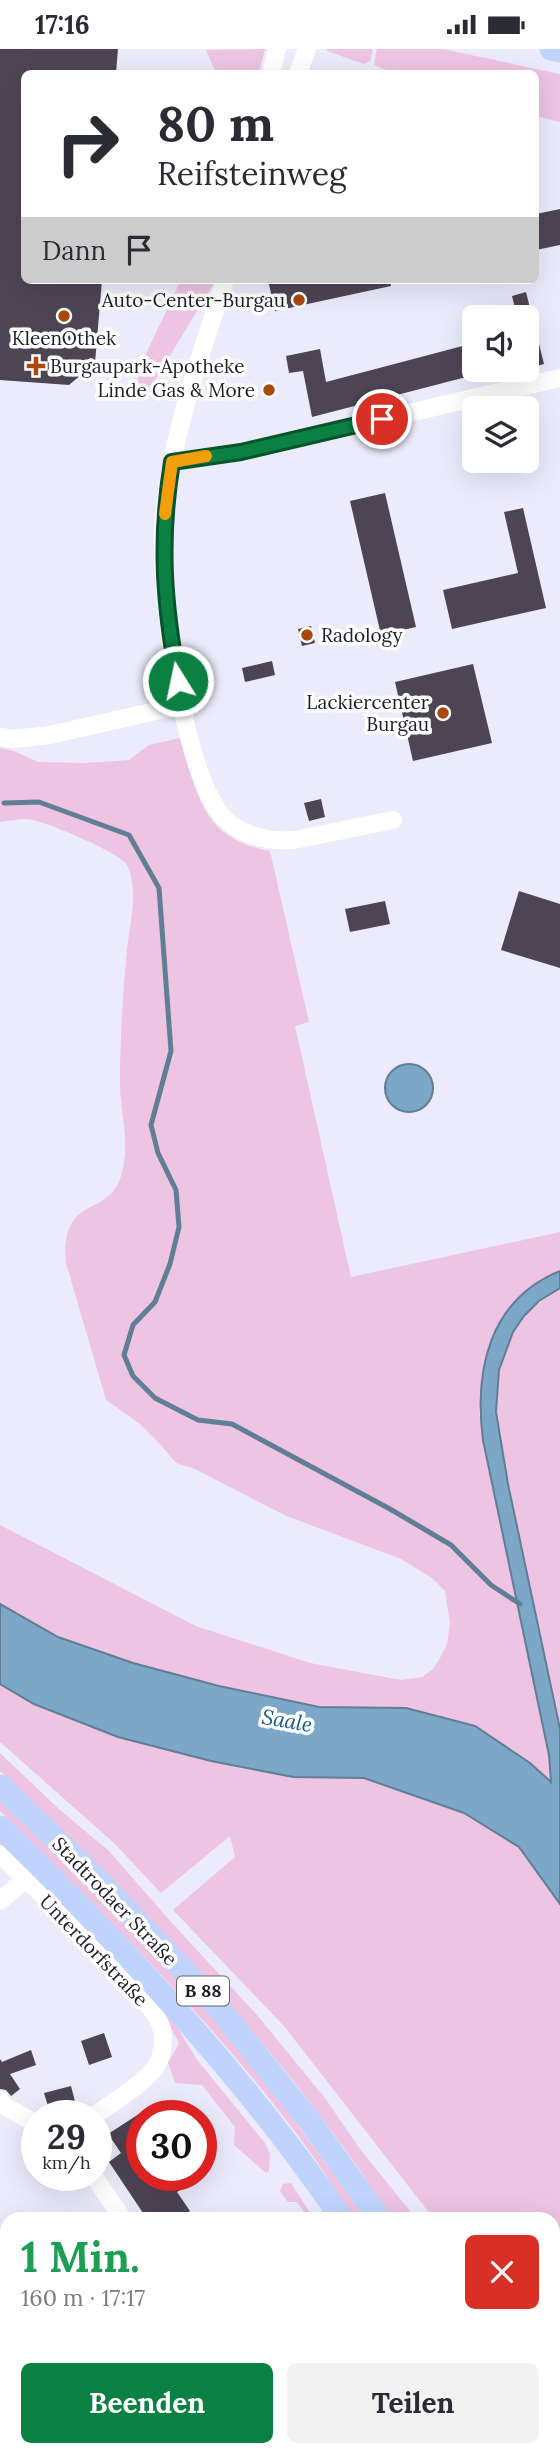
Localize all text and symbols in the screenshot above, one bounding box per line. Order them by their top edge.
text: 17:16 [35,8,90,41]
text: 80 m [157,92,274,154]
icon: right [42,98,133,189]
text: Reifsteinweg [157,153,347,194]
icon: arrive [120,231,158,269]
text: Dann [42,234,106,267]
place label: Auto-Center-Burgau [101,288,285,312]
marker: Auto-Center-Burgau [291,292,307,308]
map controls [462,305,539,473]
button: sound [462,305,539,382]
marker: KleenOthek [56,308,72,324]
place label: KleenOthek [12,326,117,350]
place label: Burgaupark-Apotheke [50,354,244,378]
marker: Burgaupark-Apotheke [28,358,44,374]
place label: Linde Gas & More [97,378,255,402]
marker: Linde Gas & More [261,382,277,398]
pin [352,389,412,449]
button: layers [462,396,539,473]
icon: arrive [363,400,401,438]
place label: Radology [321,623,402,647]
marker: Radology [299,627,315,643]
position arrow [141,644,215,718]
place label: Lackiercenter Burgau [306,690,430,736]
marker: Lackiercenter Burgau [435,705,451,721]
water label: Saale [260,1703,314,1738]
street label: Stadtrodaer Straße [47,1832,183,1970]
street label: Unterdorfstraße [35,1889,153,2011]
road number: B 88 [177,1977,229,2005]
speed limit sign: 30 [126,2100,217,2191]
text: 29 [47,2114,86,2159]
text: km/h [42,2151,91,2174]
text: 1 Min. [21,2230,140,2284]
button: close [465,2235,539,2309]
text: 160 m · 17:17 [21,2283,145,2312]
button: Beenden [21,2363,273,2443]
button: Teilen [287,2363,539,2443]

